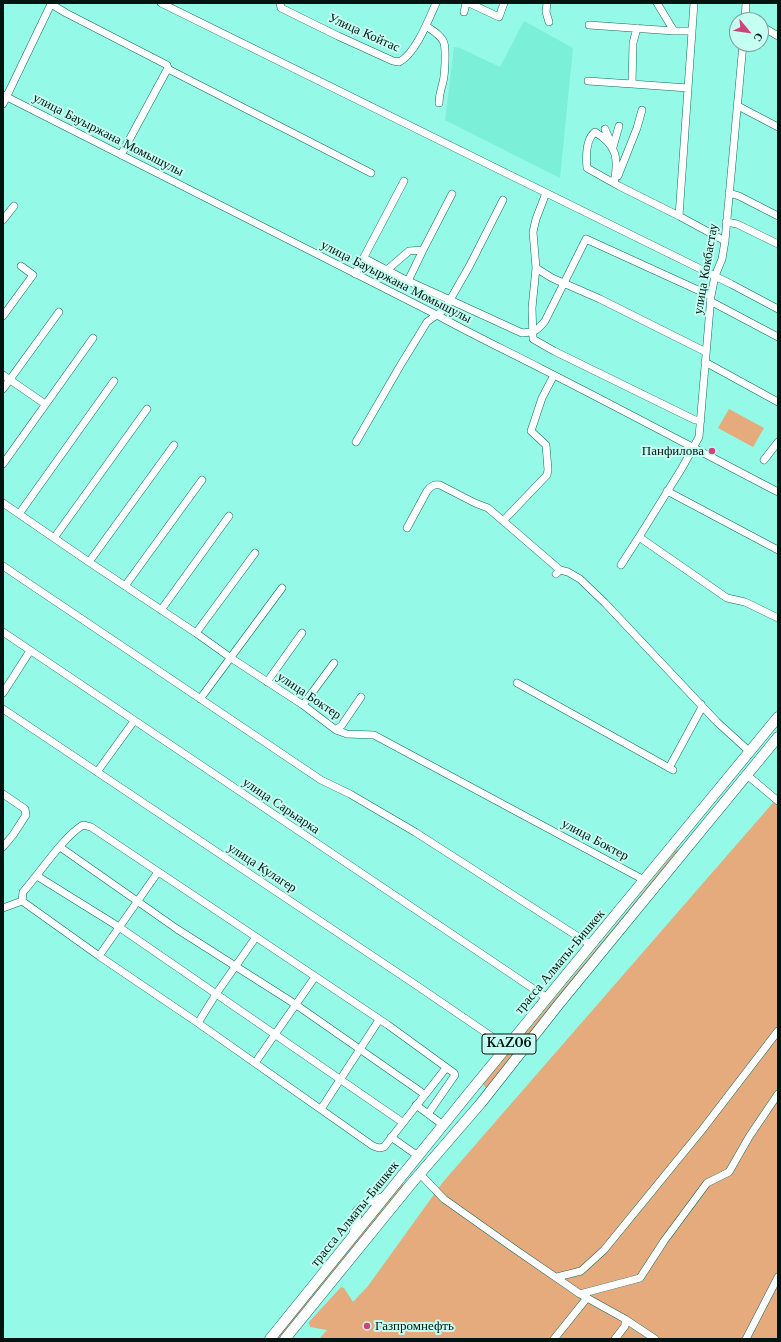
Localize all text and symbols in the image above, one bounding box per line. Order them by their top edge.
street label: Улица Койтас [326,10,402,56]
north arrow [729,12,769,52]
text: С [751,30,767,44]
street label: улица Бауыржана Момышулы [30,90,186,180]
street label: улица Кокбастау [690,222,722,316]
street label: улица Бауыржана Момышулы [318,237,474,327]
place label: Панфилова [642,443,704,459]
marker: Панфилова [707,446,717,456]
street label: улица Боктер [274,669,344,723]
street label: улица Сарыарка [239,774,323,838]
street label: улица Боктер [559,816,631,864]
street label: улица Кулагер [225,840,299,896]
street label: трасса Алматы-Бишкек [512,907,608,1017]
road number: KАZ06 [482,1034,536,1054]
street label: трасса Алматы-Бишкек [307,1158,403,1270]
place label: Газпромнефть [375,1318,454,1334]
marker: Газпромнефть [362,1321,372,1331]

